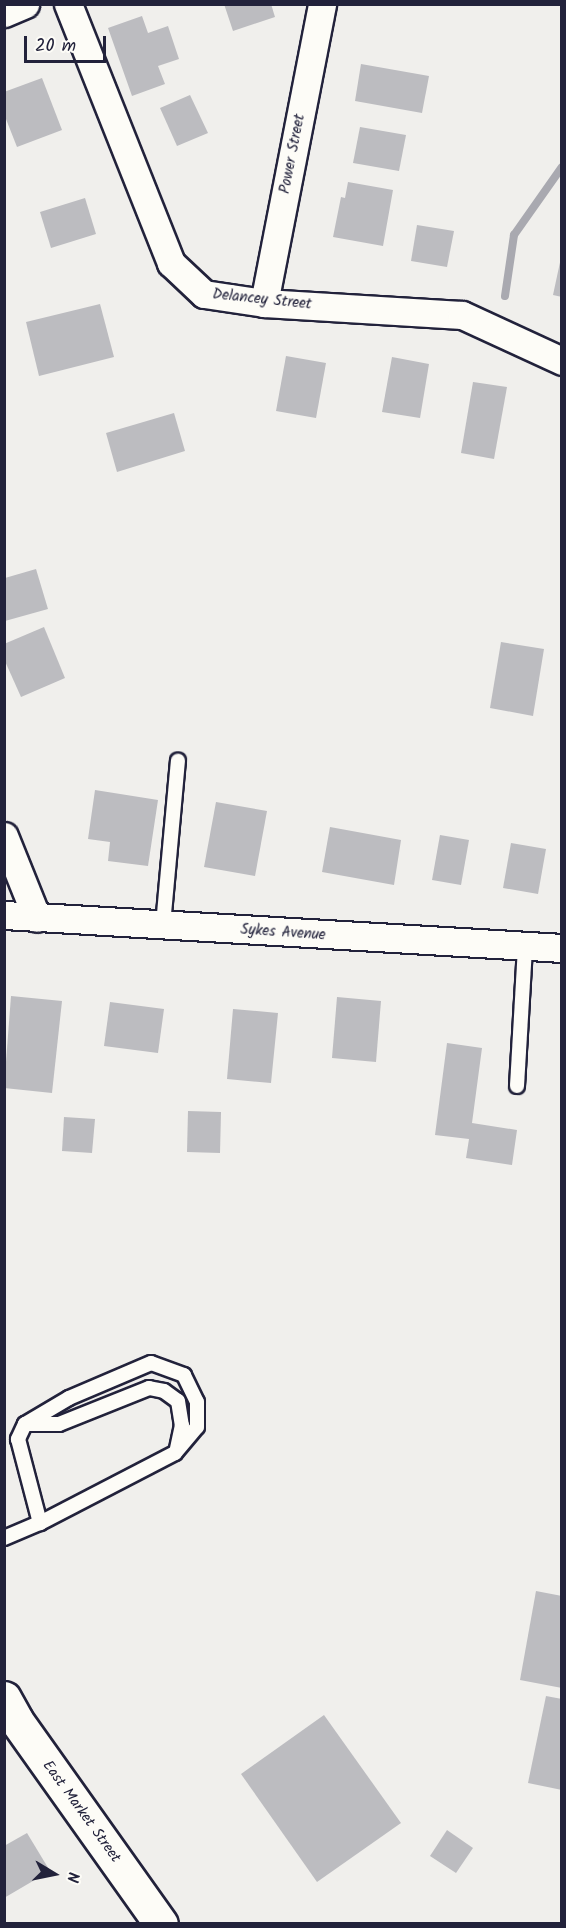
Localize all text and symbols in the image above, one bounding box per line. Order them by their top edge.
scale bar [27,24,110,62]
text: 20 m [35,32,76,61]
street label: Power Street [276,113,310,195]
street label: Delancey Street [212,286,312,314]
street label: Sykes Avenue [240,921,326,945]
street label: East Market Street [38,1758,124,1866]
north arrow [24,1844,84,1904]
text: N [59,1870,85,1884]

